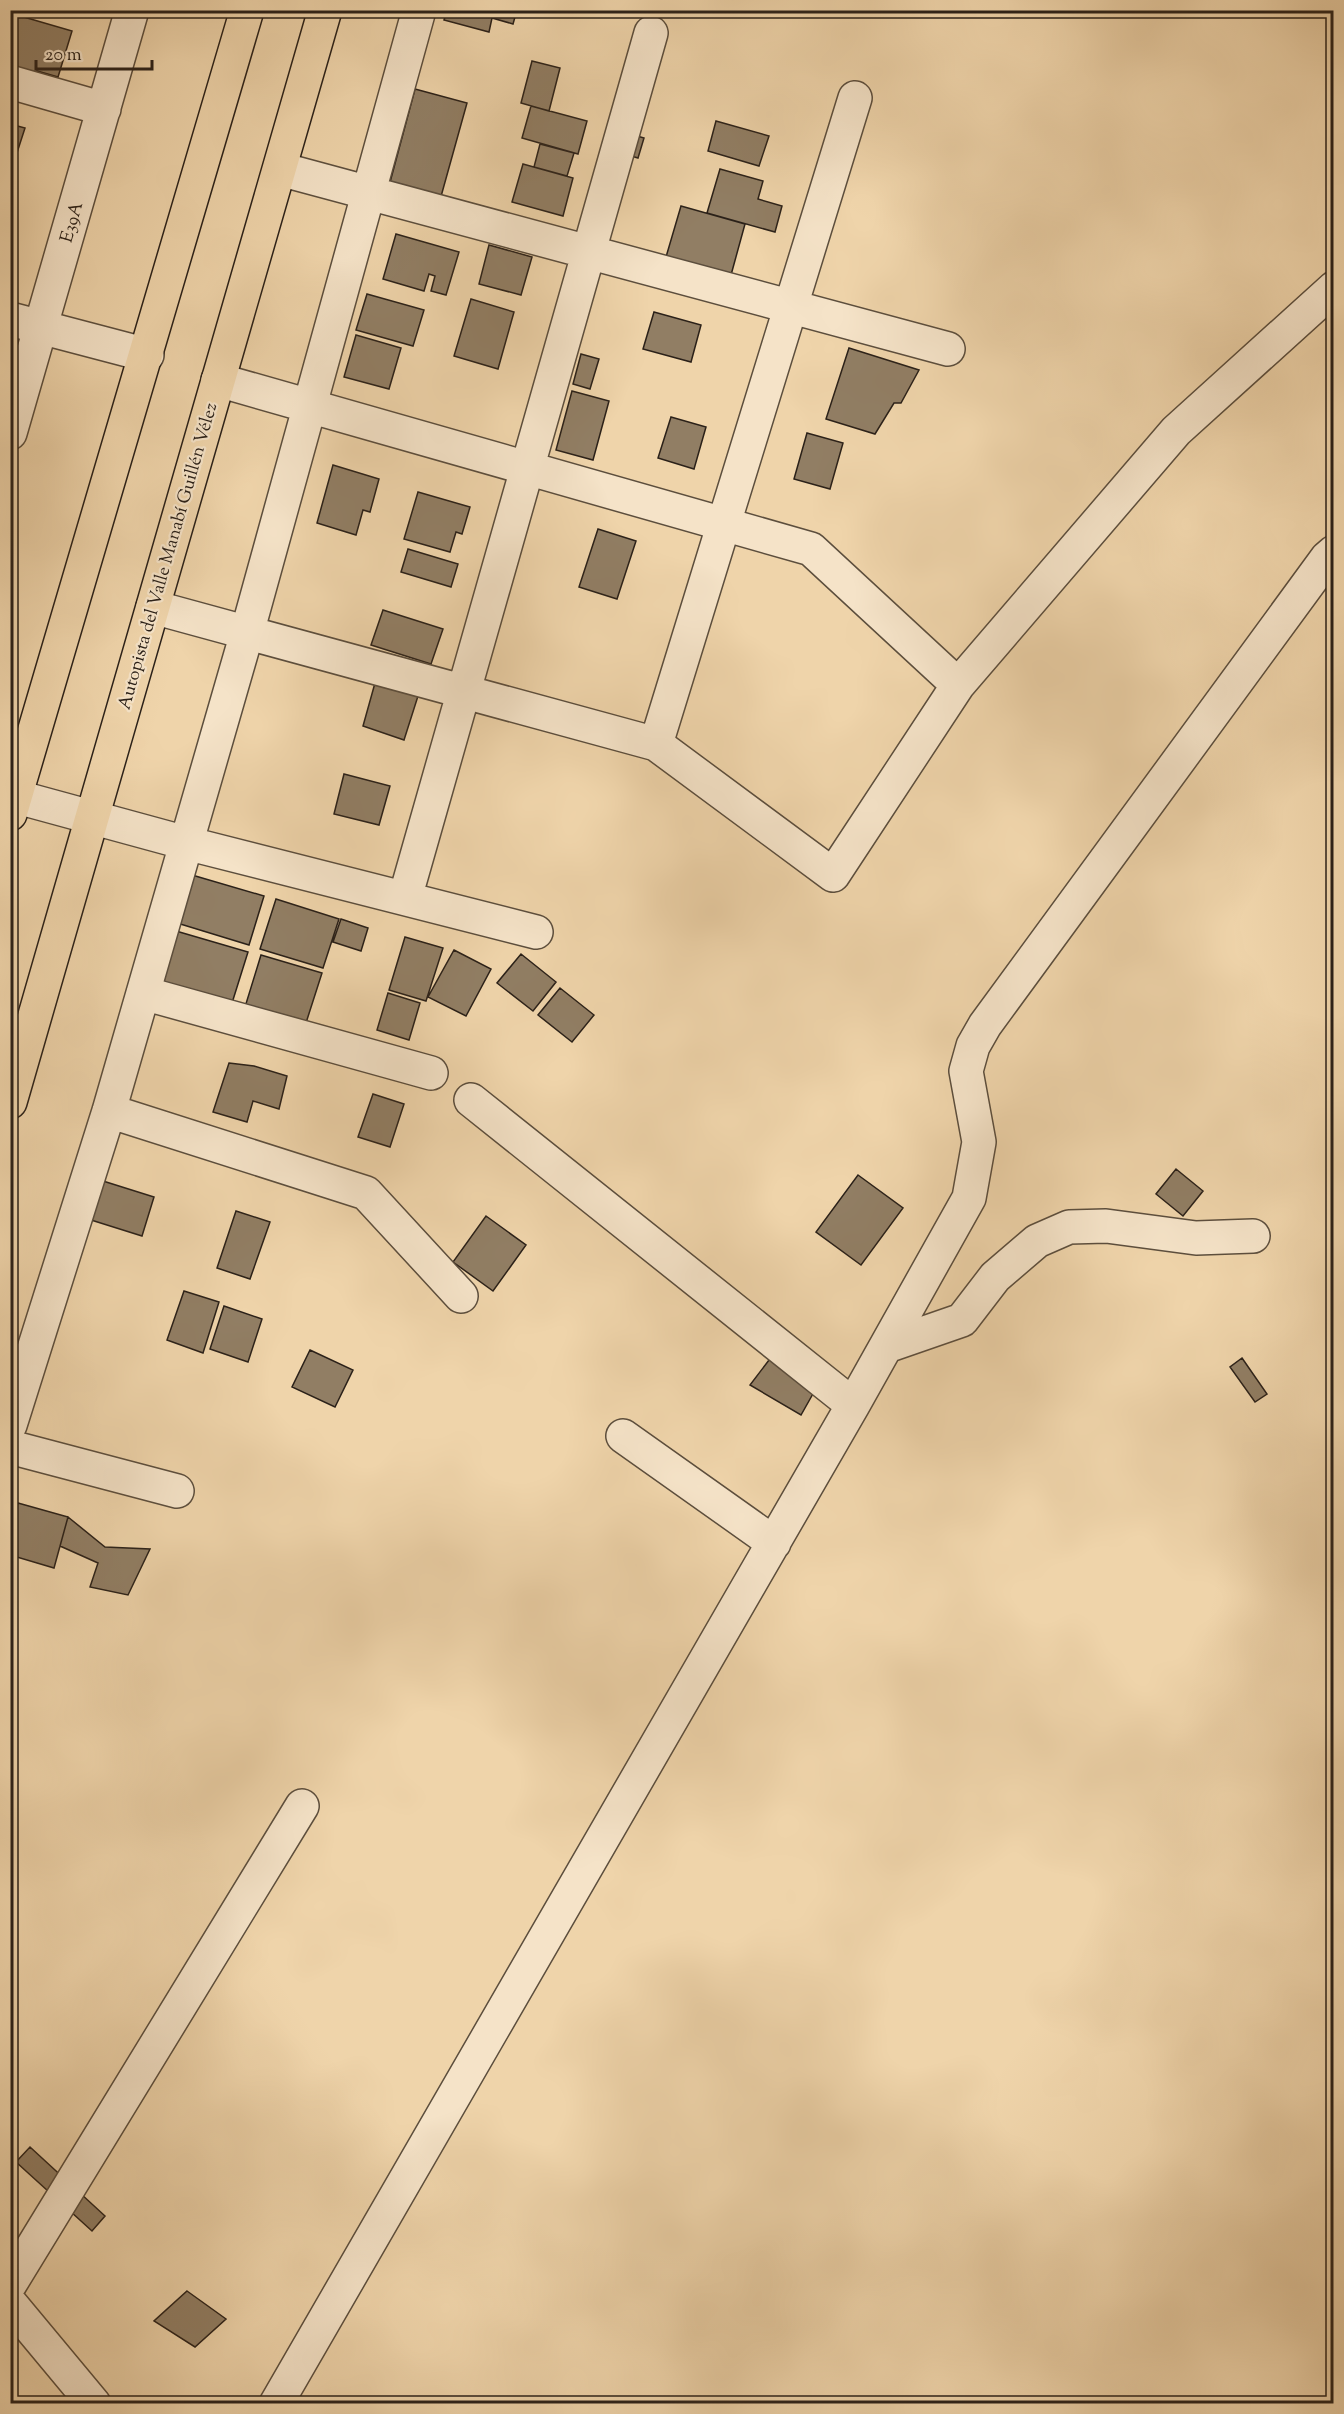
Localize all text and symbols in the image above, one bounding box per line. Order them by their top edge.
scale bar [36,33,152,71]
text: 20 m [45,43,82,69]
street label: E39A [55,199,91,246]
street label: Autopista del Valle Manabí Guillén Vélez [113,400,225,713]

